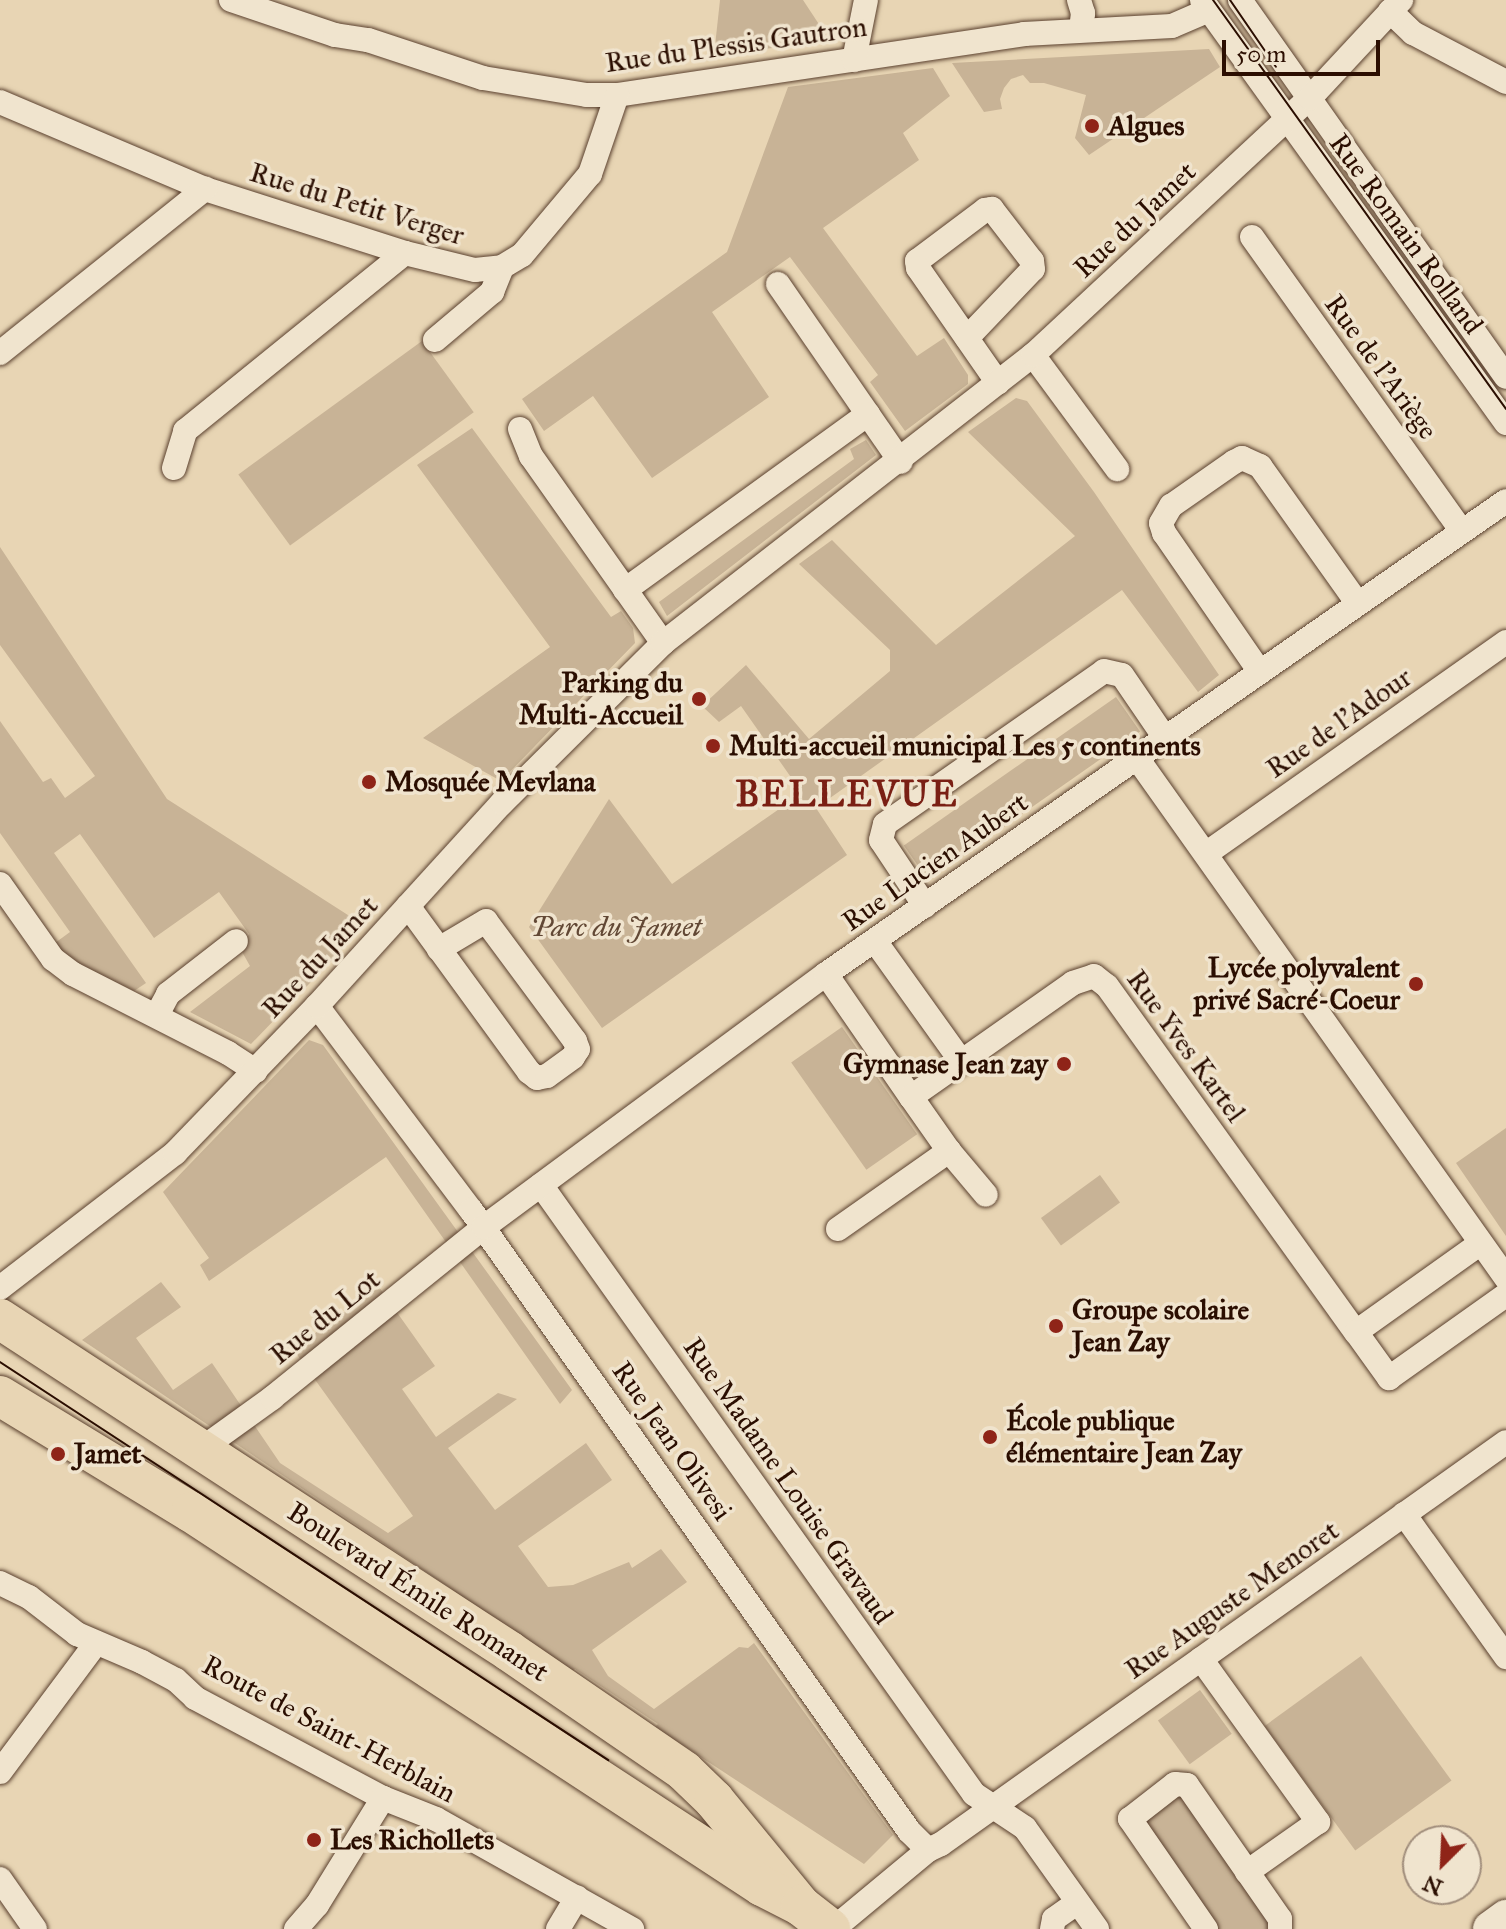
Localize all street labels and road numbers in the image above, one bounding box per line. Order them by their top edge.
street label: Rue du Plessis Gautron [603,10,869,80]
street label: Rue Romain Rolland [1322,127,1490,341]
street label: Rue du Petit Verger [246,155,468,253]
street label: Rue du Jamet [1067,155,1203,285]
street label: Rue de l'Ariège [1317,288,1445,446]
street label: Rue de l'Adour [1260,661,1418,785]
street label: Rue Lucien Aubert [836,785,1034,939]
street label: Rue du Jamet [255,889,385,1025]
street label: Rue Yves Kartel [1120,963,1252,1129]
street label: Rue du Lot [263,1262,387,1372]
street label: Rue Madame Louise Gravaud [676,1331,900,1631]
street label: Rue Jean Olivesi [605,1355,739,1527]
street label: Boulevard Émile Romanet [281,1495,555,1689]
street label: Rue Auguste Menoret [1119,1514,1345,1686]
street label: Route de Saint-Herblain [197,1648,461,1810]

